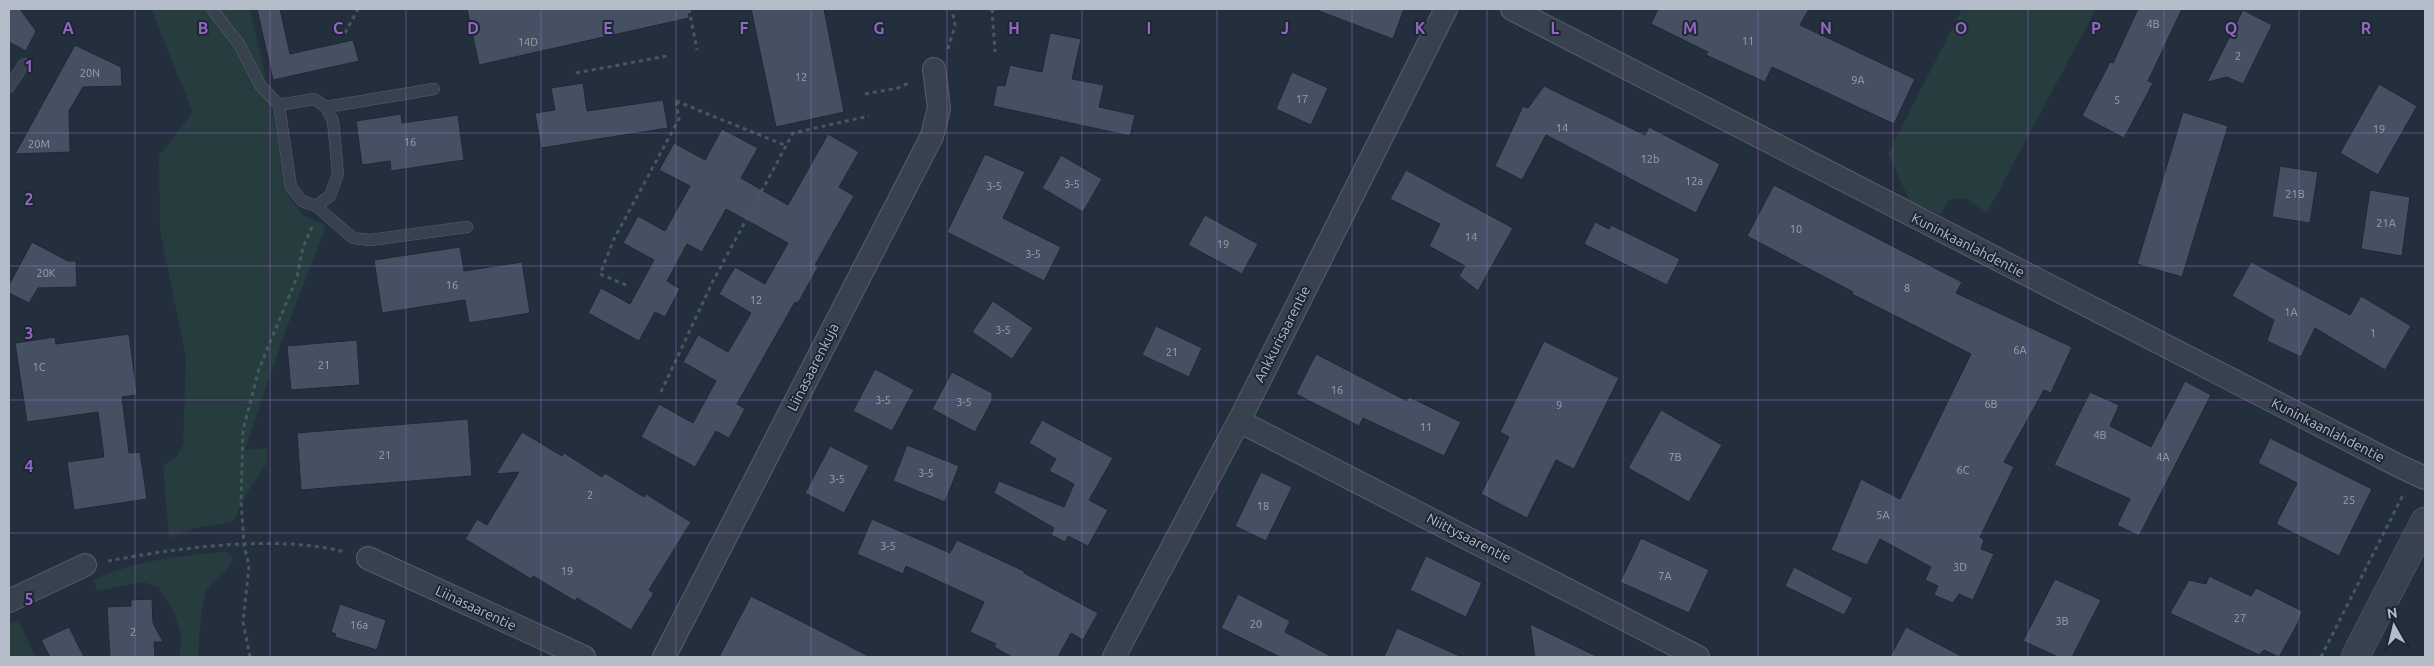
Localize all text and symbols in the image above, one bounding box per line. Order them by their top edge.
house number: 4B [2146,18,2160,30]
text: A [62,19,74,37]
text: B [198,19,208,37]
text: C [333,19,343,37]
text: D [467,19,479,37]
text: E [603,19,613,37]
text: F [740,19,749,37]
text: G [873,19,885,37]
text: H [1008,19,1020,37]
text: I [1147,19,1151,37]
text: J [1281,19,1289,37]
text: K [1415,19,1426,37]
text: L [1551,19,1560,37]
text: M [1683,19,1697,37]
text: N [1820,19,1832,37]
text: O [1955,19,1967,37]
text: P [2091,19,2101,37]
text: Q [2225,19,2237,37]
text: R [2361,19,2372,37]
house number: 11 [1742,35,1754,47]
house number: 14D [518,36,538,48]
house number: 2 [2235,50,2241,62]
text: 1 [24,57,34,75]
house number: 20N [80,67,100,79]
house number: 12 [795,71,807,83]
house number: 9A [1851,74,1866,86]
house number: 17 [1296,93,1308,105]
house number: 5 [2114,94,2120,106]
house number: 14 [1556,122,1568,134]
house number: 19 [2373,123,2385,135]
house number: 16 [404,136,416,148]
house number: 20M [28,138,50,150]
house number: 12b [1641,153,1659,165]
house number: 12a [1685,175,1703,187]
house number: 3-5 [1064,178,1080,190]
house number: 3-5 [986,180,1002,192]
house number: 21B [2285,188,2305,200]
text: 2 [24,190,34,208]
street label: Kuninkaanlahdentie [1909,210,2027,280]
house number: 21A [2376,217,2397,229]
house number: 10 [1790,223,1802,235]
house number: 14 [1465,231,1477,243]
house number: 19 [1217,238,1229,250]
house number: 3-5 [1025,248,1041,260]
house number: 20K [36,267,56,279]
house number: 16 [446,279,458,291]
house number: 8 [1904,282,1910,294]
street label: Ankkurisaarentie [1251,283,1313,385]
house number: 12 [750,294,762,306]
house number: 1A [2284,306,2299,318]
street label: Liinasaarenkuja [784,320,842,414]
text: 3 [24,324,34,342]
house number: 3-5 [995,324,1011,336]
house number: 1 [2370,327,2376,339]
house number: 6A [2013,344,2028,356]
house number: 21 [1166,346,1178,358]
house number: 21 [318,359,330,371]
house number: 1C [33,361,46,373]
house number: 16 [1331,384,1343,396]
house number: 3-5 [875,394,891,406]
street label: Kuninkaanlahdentie [2269,395,2387,465]
house number: 3-5 [956,396,972,408]
house number: 6B [1984,398,1998,410]
house number: 9 [1556,399,1562,411]
house number: 11 [1420,421,1432,433]
house number: 4B [2093,429,2107,441]
house number: 21 [379,449,391,461]
house number: 7B [1668,451,1682,463]
house number: 4A [2156,451,2171,463]
text: 4 [24,457,34,475]
house number: 6C [1957,464,1970,476]
house number: 3-5 [918,467,934,479]
house number: 3-5 [829,473,845,485]
house number: 2 [587,489,593,501]
house number: 25 [2343,494,2355,506]
house number: 18 [1257,500,1269,512]
house number: 5A [1876,509,1891,521]
street label: Niittysaarentie [1424,510,1514,566]
house number: 3-5 [880,540,896,552]
house number: 3D [1953,561,1967,573]
house number: 19 [561,565,573,577]
house number: 7A [1658,570,1673,582]
street label: Liinasaarentie [433,582,519,634]
text: 5 [24,590,34,608]
north arrow [2369,601,2419,651]
text: N [2386,604,2398,622]
house number: 27 [2234,612,2246,624]
house number: 3B [2055,615,2069,627]
house number: 20 [1250,618,1262,630]
house number: 16a [350,619,368,631]
house number: 2 [130,626,136,638]

